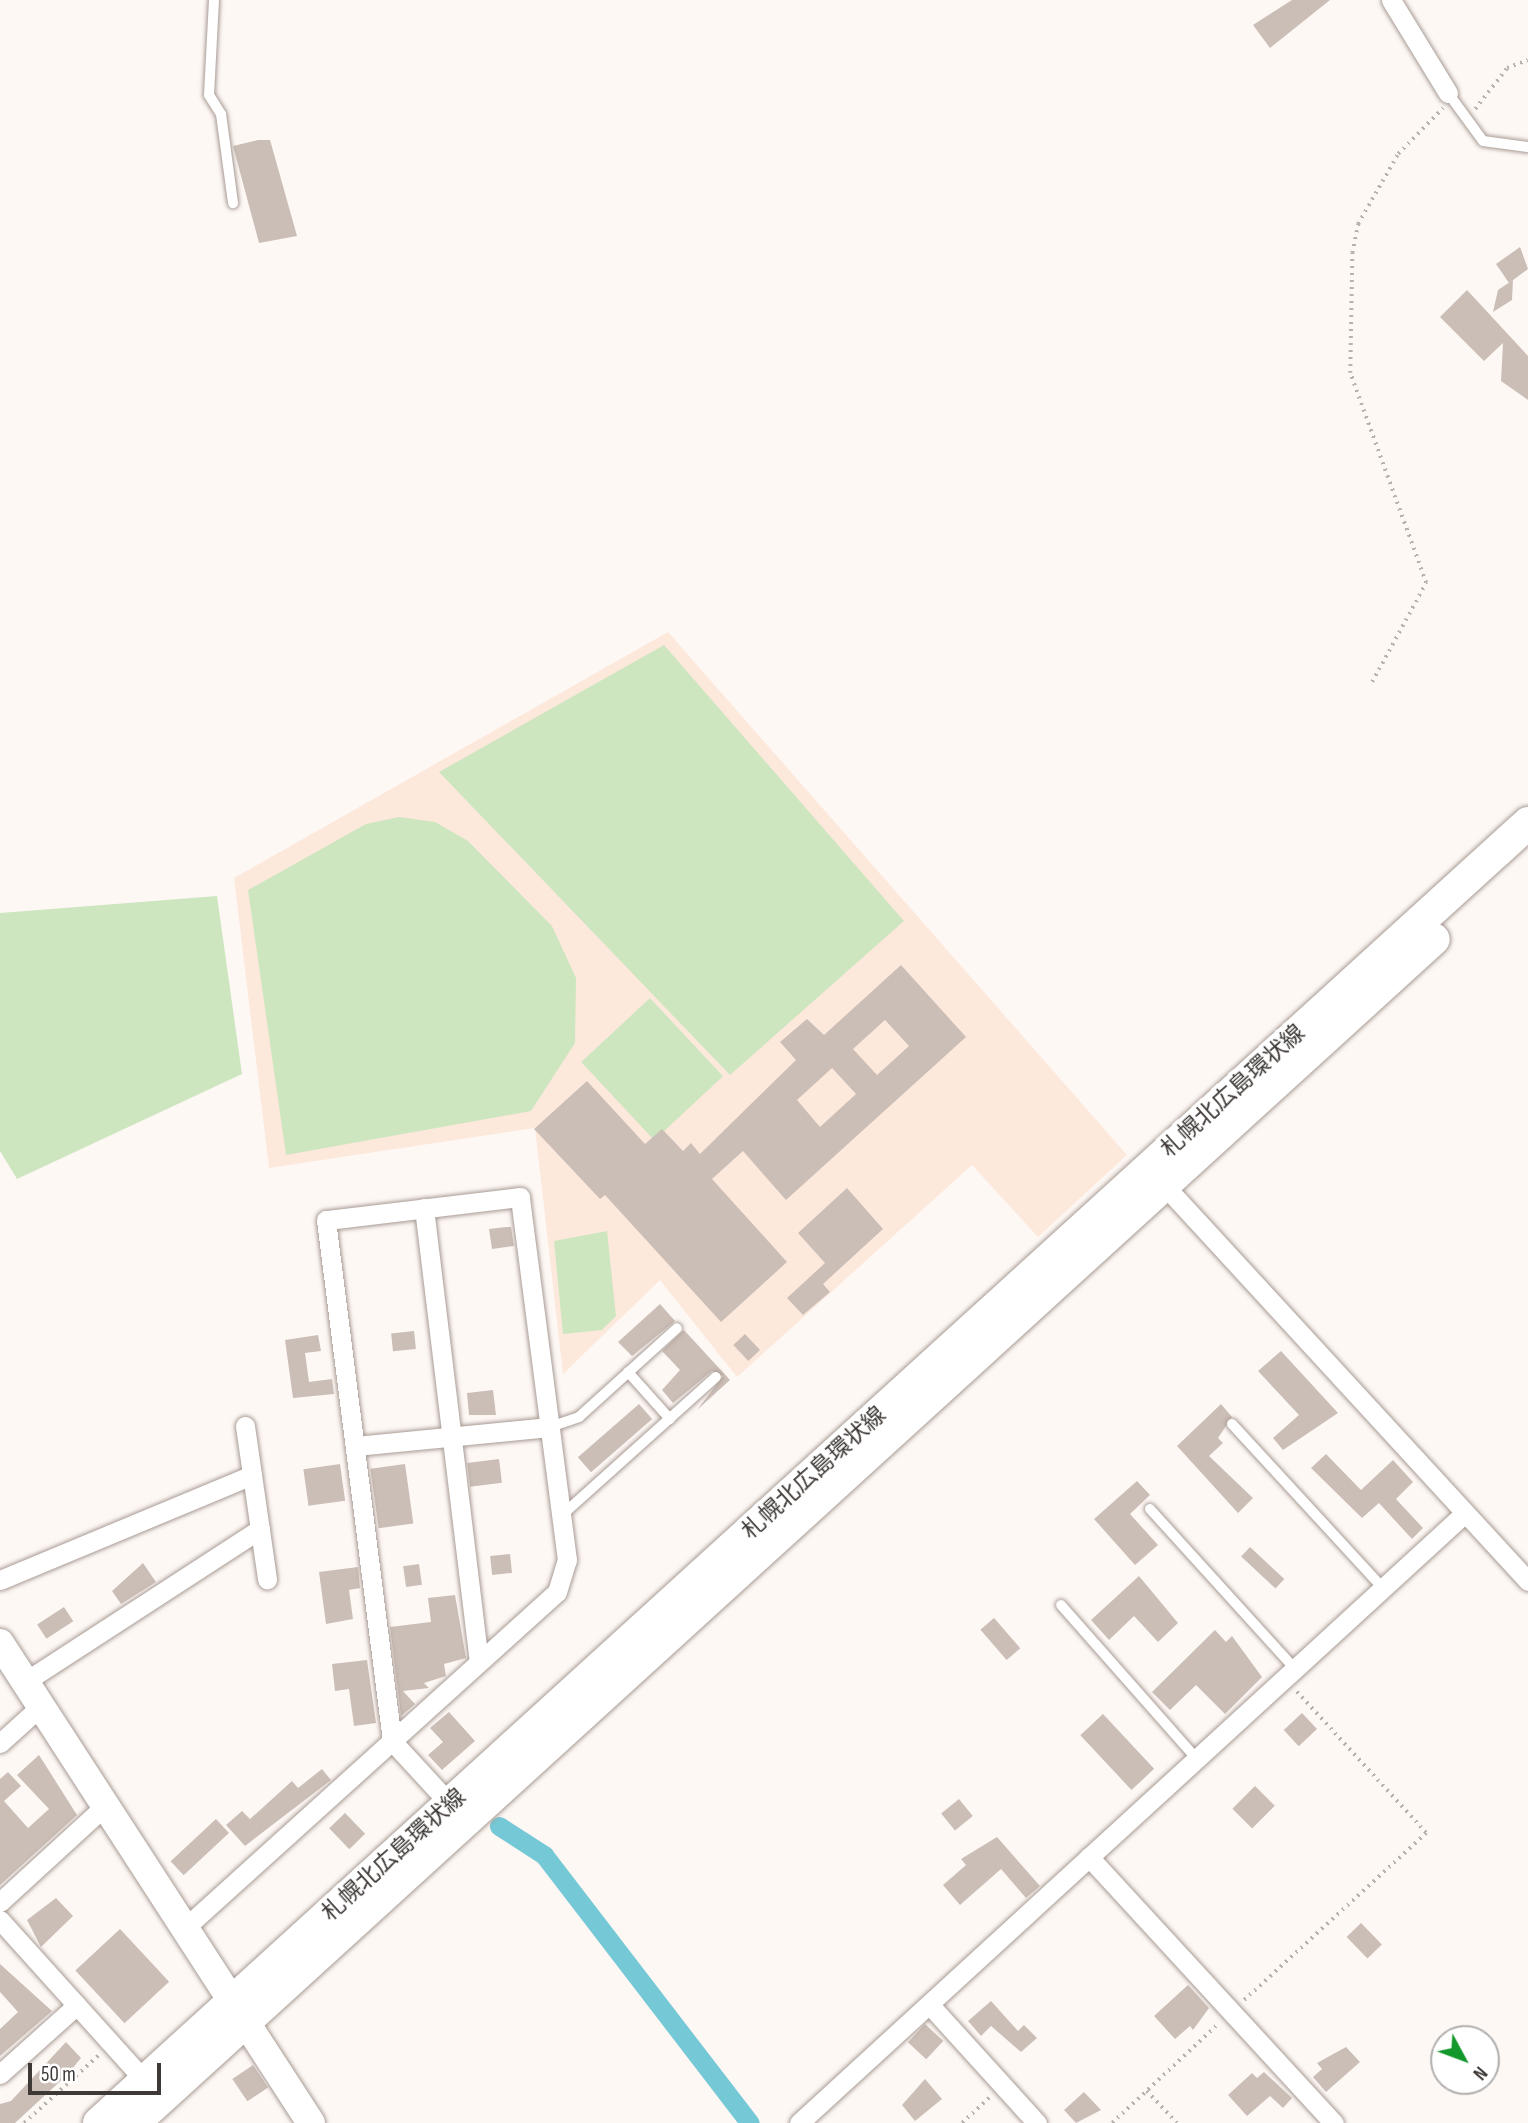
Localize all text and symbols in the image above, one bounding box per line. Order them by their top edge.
street label: 札幌北広島環状線 [1155,1019,1311,1163]
street label: 札幌北広島環状線 [736,1401,892,1545]
street label: 札幌北広島環状線 [316,1783,472,1927]
north arrow [1430,2025,1500,2095]
scale bar [32,2050,164,2094]
text: N [1468,2061,1492,2084]
text: 50 m [41,2062,76,2087]

